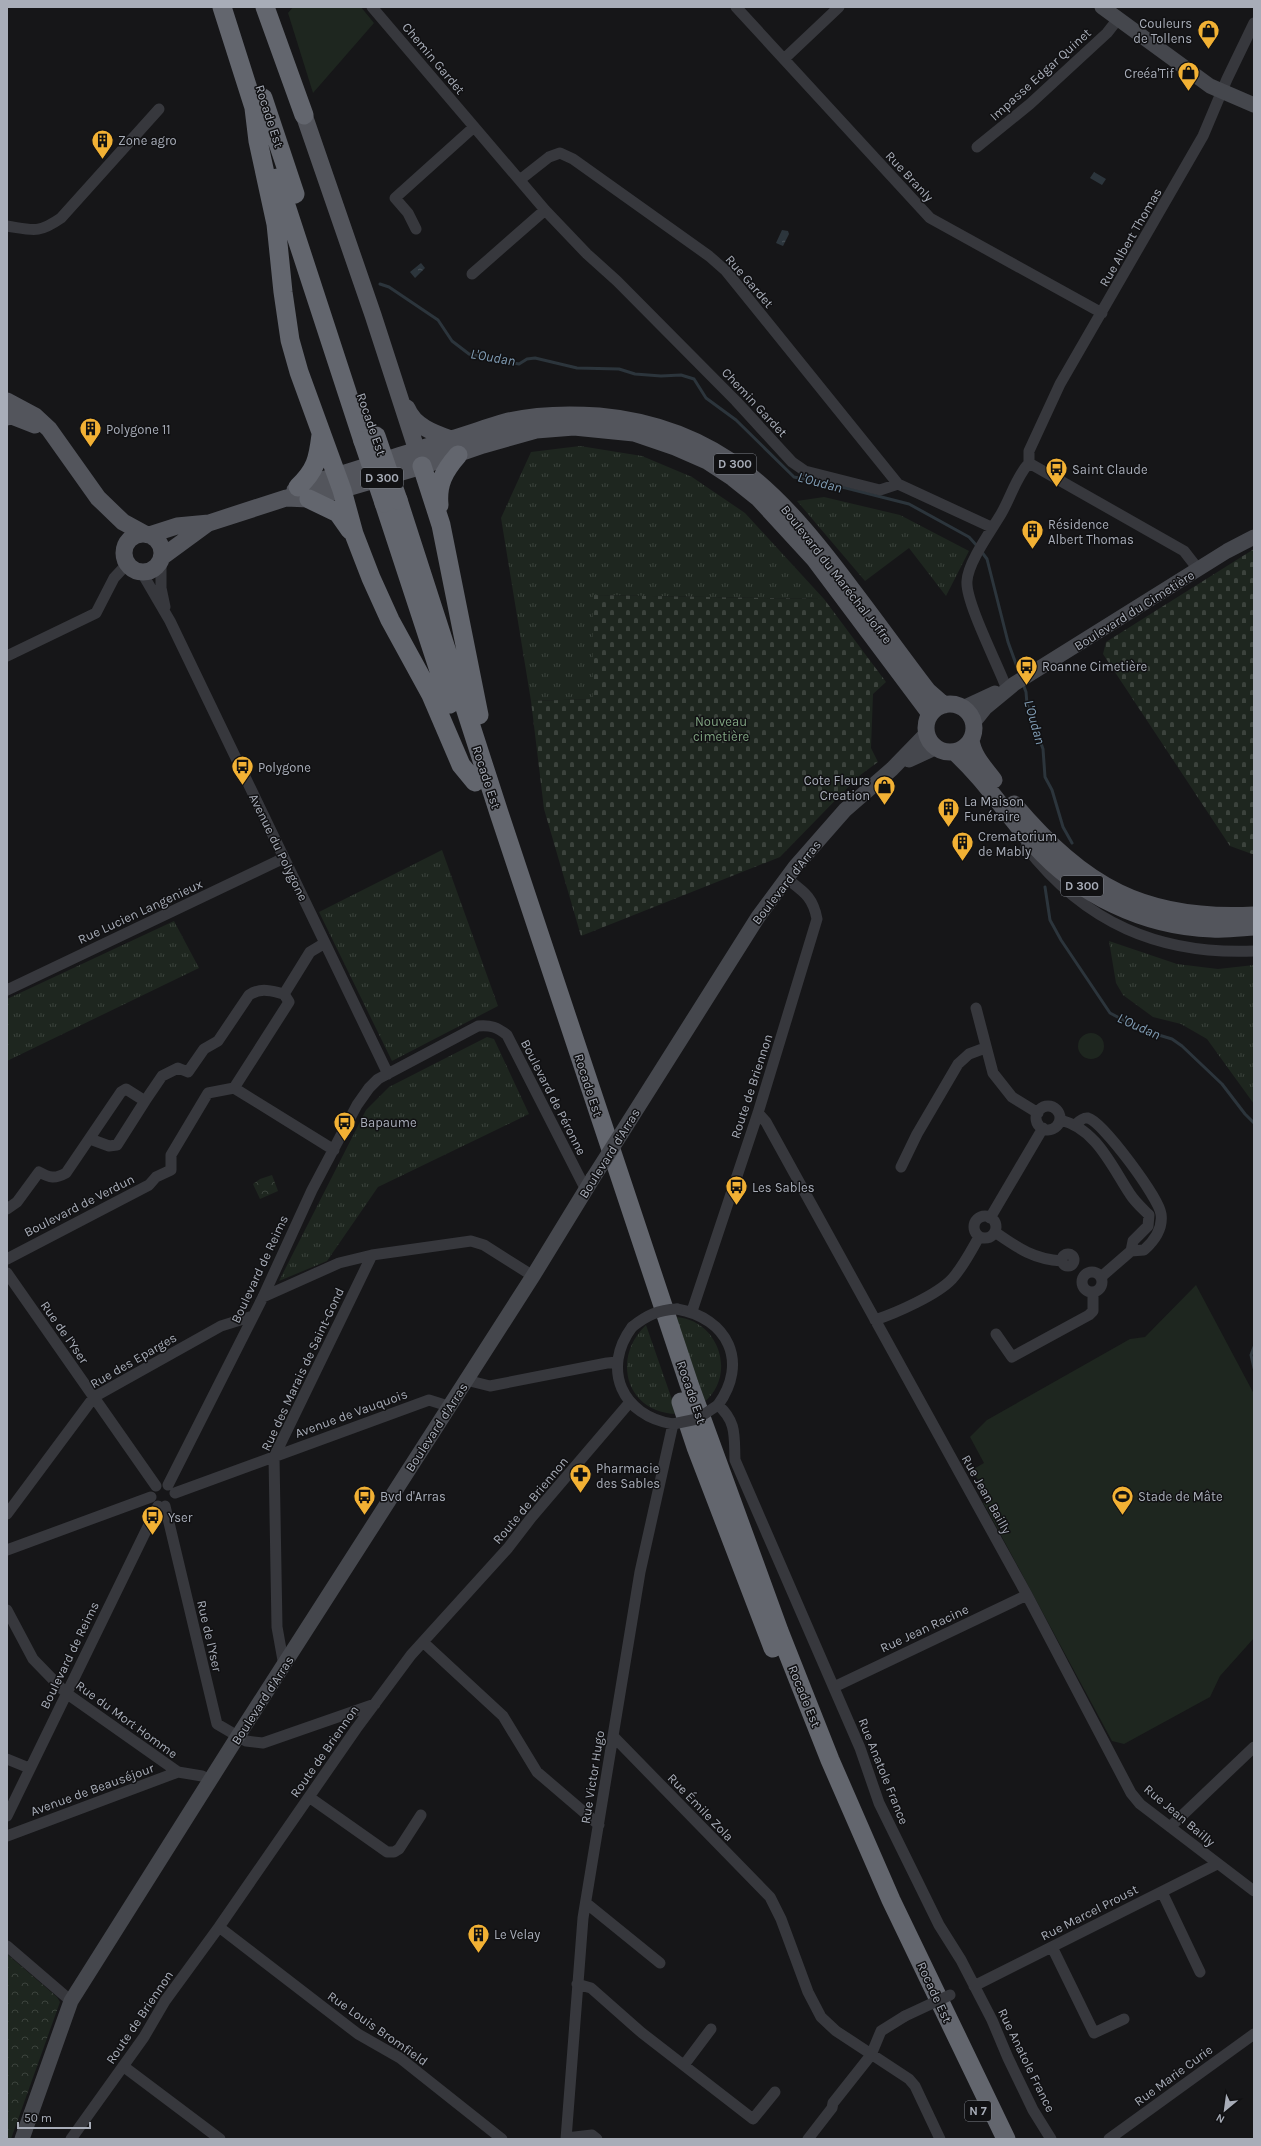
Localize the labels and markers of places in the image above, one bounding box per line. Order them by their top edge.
place label: Couleurs de Tollens [1133,16,1192,46]
shop icon: Couleurs de Tollens [1195,17,1221,50]
shop icon: Creéa'Tif [1176,60,1202,93]
place label: Creéa'Tif [1124,66,1175,81]
building icon: Zone agro [90,127,116,160]
place label: Zone agro [118,133,177,148]
building icon: Polygone 11 [77,416,103,449]
place label: Polygone 11 [106,422,171,437]
bus stop icon: Saint Claude [1043,456,1069,489]
place label: Saint Claude [1072,462,1148,477]
place label: Résidence Albert Thomas [1048,517,1134,547]
building icon: Résidence Albert Thomas [1019,518,1045,551]
bus stop icon: Roanne Cimetière [1014,653,1040,686]
place label: Roanne Cimetière [1042,659,1147,674]
bus stop icon: Polygone [229,754,255,787]
place label: Polygone [258,760,311,775]
place label: Cote Fleurs Creation [804,773,870,803]
shop icon: Cote Fleurs Creation [872,774,898,807]
place label: La Maison Funéraire [964,794,1024,824]
building icon: La Maison Funéraire [935,795,961,828]
place label: Crematorium de Mably [978,829,1057,859]
building icon: Crematorium de Mably [949,830,975,863]
bus stop icon: Bapaume [332,1109,358,1142]
place label: Bapaume [360,1115,417,1130]
bus stop icon: Les Sables [723,1174,749,1207]
place label: Les Sables [752,1180,815,1195]
place label: Pharmacie des Sables [596,1461,660,1491]
pharmacy icon: Pharmacie des Sables [567,1462,593,1495]
bus stop icon: Bvd d'Arras [352,1483,378,1516]
sports icon: Stade de Mâte [1109,1483,1135,1516]
place label: Bvd d'Arras [380,1489,446,1504]
place label: Stade de Mâte [1138,1489,1223,1504]
bus stop icon: Yser [139,1504,165,1537]
place label: Yser [168,1510,193,1525]
building icon: Le Velay [466,1921,492,1954]
place label: Le Velay [494,1927,540,1942]

